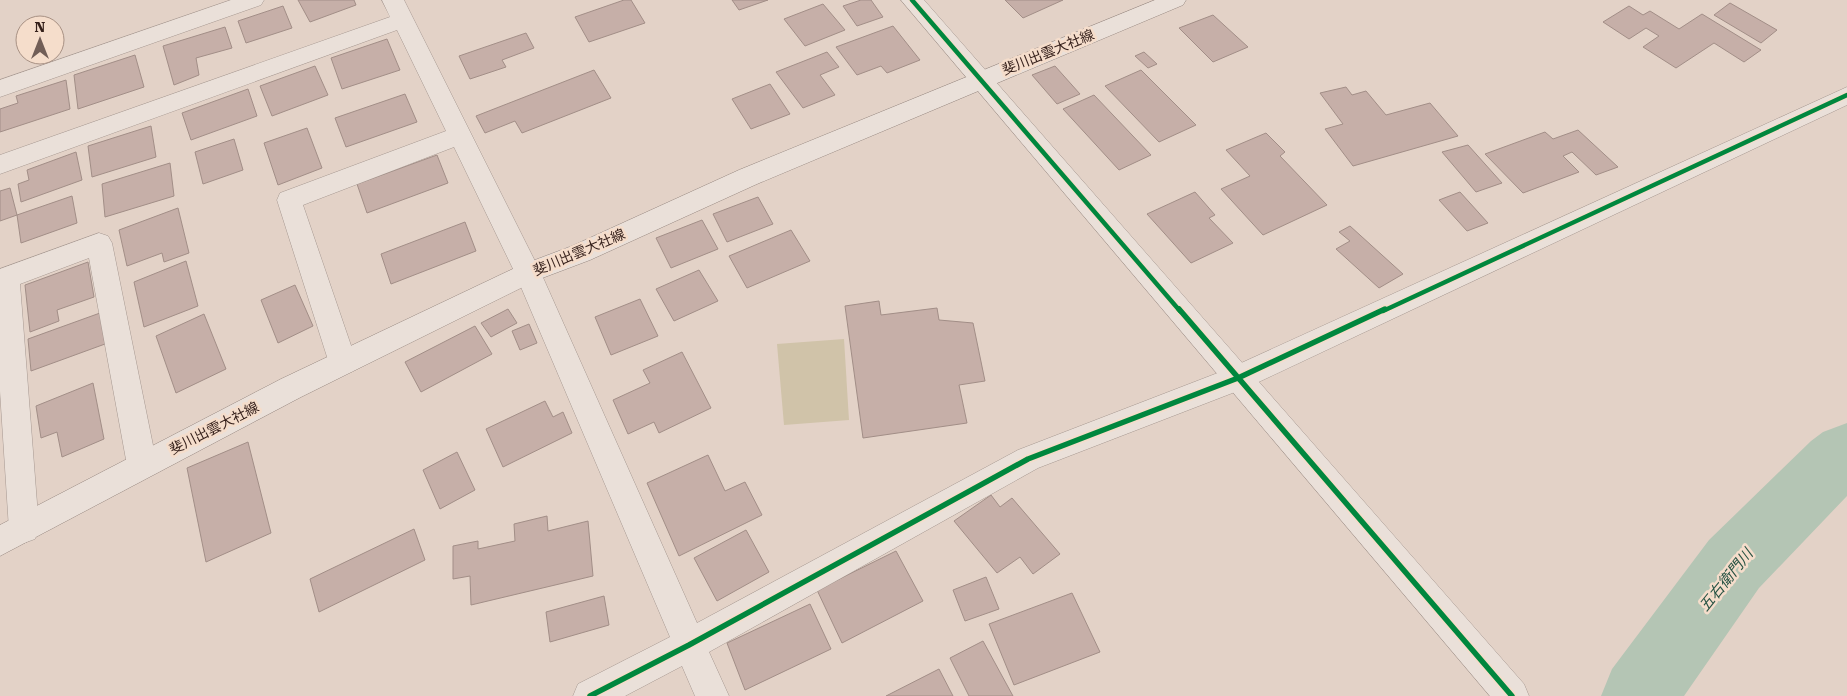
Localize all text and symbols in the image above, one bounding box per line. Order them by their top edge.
north arrow [15,15,65,65]
text: N [35,19,46,35]
street label: 斐川出雲大社線 [1000,26,1096,78]
street label: 斐川出雲大社線 [531,225,627,279]
street label: 斐川出雲大社線 [167,399,261,457]
water label: 五右衛門川 [1695,544,1758,615]

